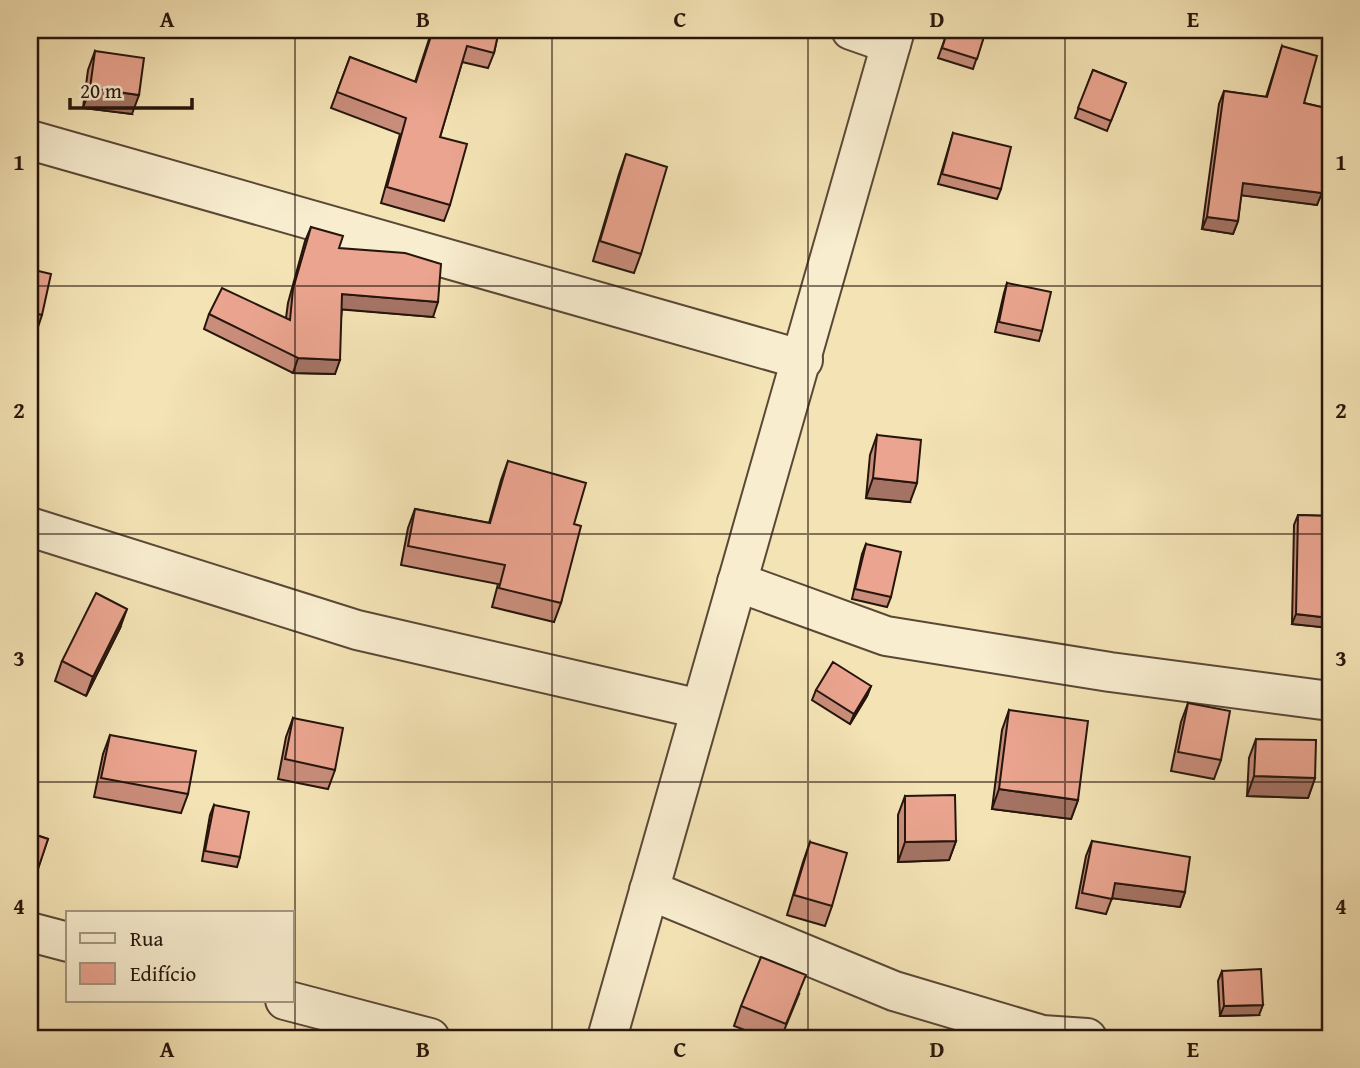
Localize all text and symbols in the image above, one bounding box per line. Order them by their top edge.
text: A [160,2,175,35]
text: B [416,2,430,35]
text: C [673,2,687,35]
text: D [930,2,945,35]
text: E [1187,2,1199,35]
scale bar [70,66,192,110]
text: 20 m [80,75,122,106]
text: 1 [13,145,25,178]
text: 1 [1335,145,1347,178]
text: 2 [13,393,25,426]
text: 2 [1335,393,1347,426]
text: 3 [13,641,25,674]
text: 3 [1335,641,1347,674]
text: 4 [13,889,25,922]
text: 4 [1335,889,1347,922]
legend [66,911,294,1002]
text: Rua [130,923,163,954]
text: Edifício [130,958,196,989]
text: A [160,1032,175,1065]
text: B [416,1032,430,1065]
text: C [673,1032,687,1065]
text: D [930,1032,945,1065]
text: E [1187,1032,1199,1065]

